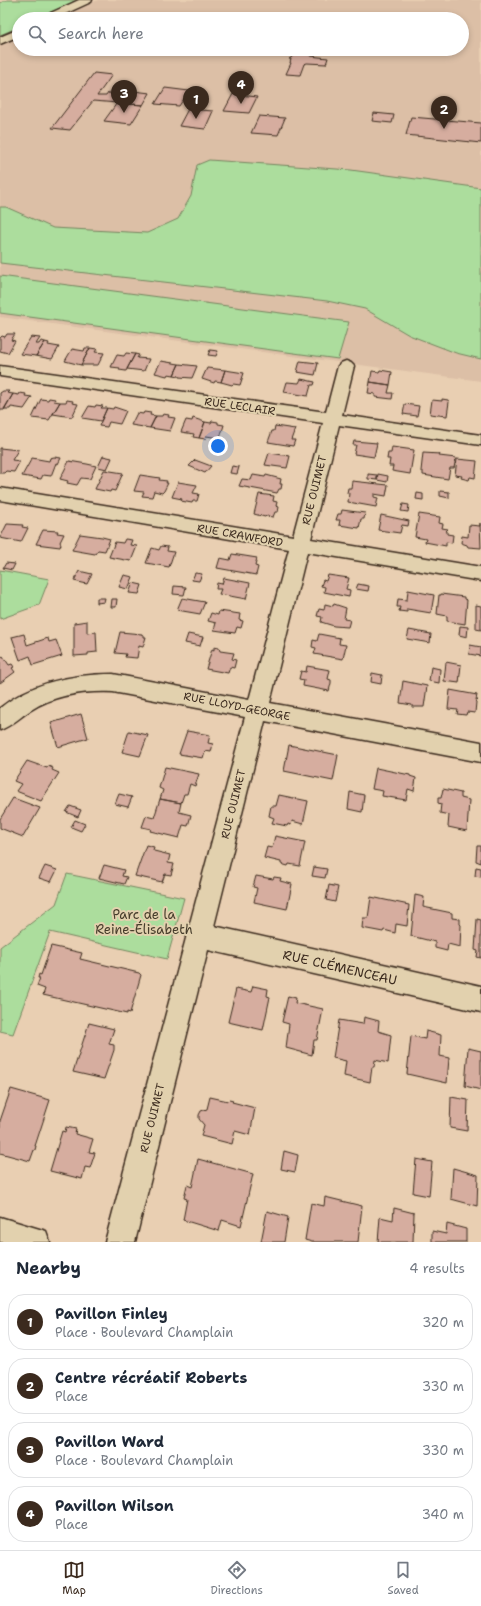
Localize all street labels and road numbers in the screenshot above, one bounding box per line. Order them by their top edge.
street label: RUE LECLAIR [204,394,277,419]
street label: RUE OUIMET [299,454,330,526]
street label: RUE CRAWFORD [196,521,284,550]
street label: RUE LLOYD-GEORGE [182,689,292,724]
street label: RUE OUIMET [218,768,249,840]
street label: RUE CLÉMENCEAU [281,945,399,989]
street label: RUE OUIMET [137,1082,168,1154]

